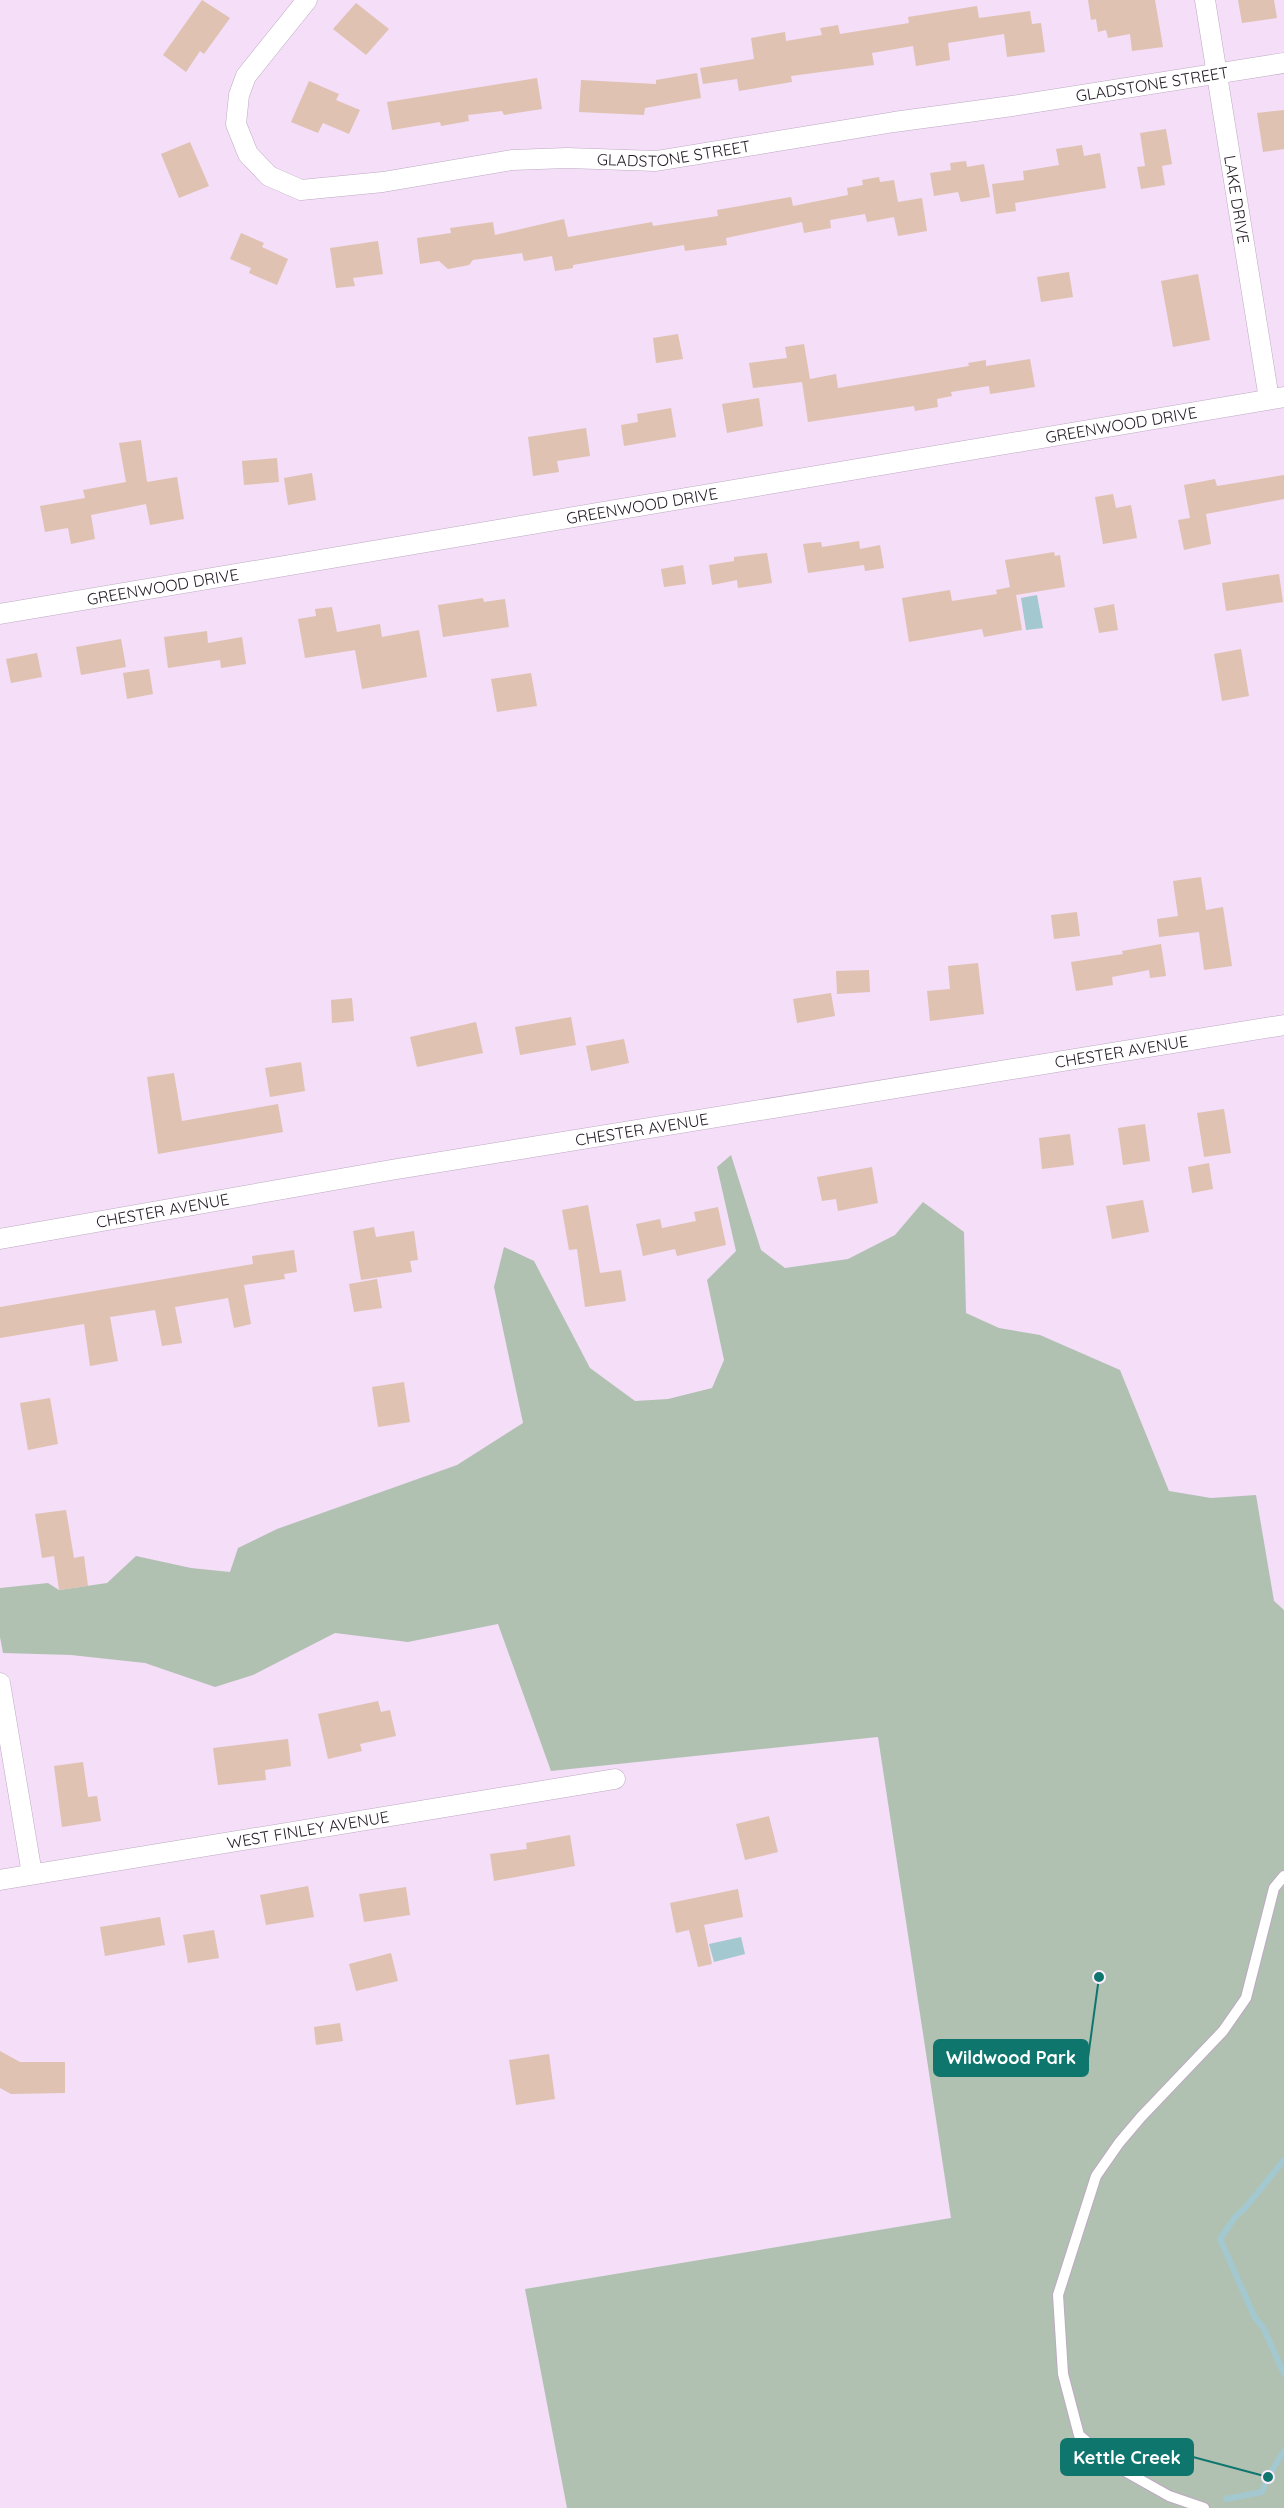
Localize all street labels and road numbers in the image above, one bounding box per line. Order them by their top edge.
street label: GLADSTONE STREET [1074,62,1230,106]
street label: GLADSTONE STREET [597,136,752,171]
street label: LAKE DRIVE [1220,154,1254,245]
street label: GREENWOOD DRIVE [1044,402,1198,447]
street label: GREENWOOD DRIVE [565,483,719,528]
street label: GREENWOOD DRIVE [85,564,240,609]
street label: CHESTER AVENUE [1053,1031,1189,1072]
street label: CHESTER AVENUE [574,1109,710,1150]
street label: CHESTER AVENUE [94,1189,231,1232]
street label: WEST FINLEY AVENUE [225,1806,390,1853]

